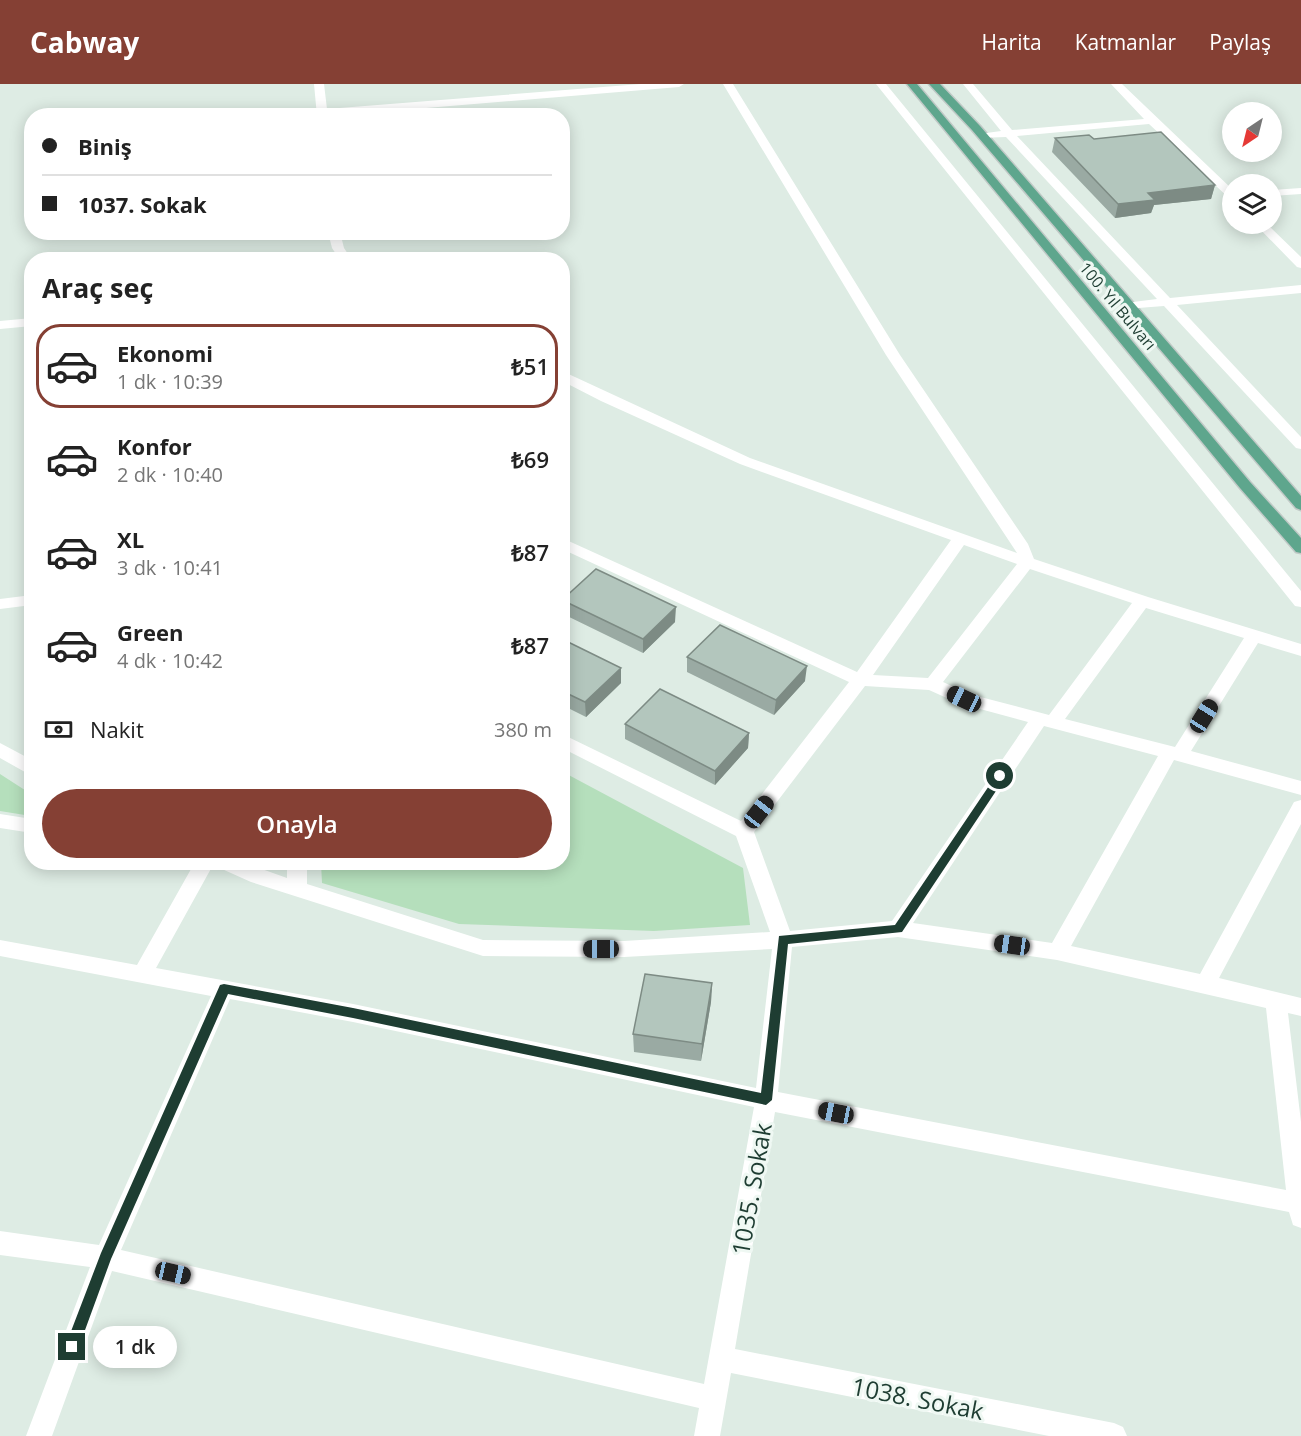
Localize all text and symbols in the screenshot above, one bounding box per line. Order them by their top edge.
text: Cabway [30,23,139,61]
text: Harita [981,28,1042,56]
text: Katmanlar [1075,28,1176,56]
text: Paylaş [1209,28,1271,56]
north arrow [1222,102,1282,162]
map controls [1222,102,1282,234]
text: Biniş [78,131,132,161]
button: layers [1222,174,1282,234]
text: 1037. Sokak [78,189,207,219]
street label: 100. Yıl Bulvarı [1075,257,1161,355]
text: Araç seç [42,269,153,306]
text: Ekonomi [117,338,213,368]
icon: car [45,339,99,393]
text: ₺51 [511,351,549,381]
text: 1 dk · 10:39 [117,368,223,395]
text: Konfor [117,431,192,461]
icon: car [45,432,99,486]
text: ₺69 [511,444,549,474]
text: 2 dk · 10:40 [117,461,223,488]
text: XL [117,524,144,554]
icon: car [45,525,99,579]
text: ₺87 [511,537,549,567]
text: 3 dk · 10:41 [117,554,223,581]
text: Green [117,617,183,647]
icon: car [45,618,99,672]
text: ₺87 [511,630,549,660]
text: 4 dk · 10:42 [117,647,223,674]
car [944,683,984,715]
car [1187,696,1221,736]
icon: cash [42,713,75,746]
text: Nakit [90,714,144,744]
text: 380 m [494,716,552,743]
route start [986,762,1013,789]
button: Onayla [42,789,552,858]
car [741,792,777,832]
car [993,934,1031,956]
car [583,940,619,958]
car [817,1101,855,1125]
street label: 1035. Sokak [723,1120,779,1258]
car [153,1260,193,1286]
callout: 1 dk [93,1326,177,1368]
route end [58,1333,85,1360]
text: 1 dk [115,1333,155,1360]
street label: 1038. Sokak [849,1369,987,1427]

